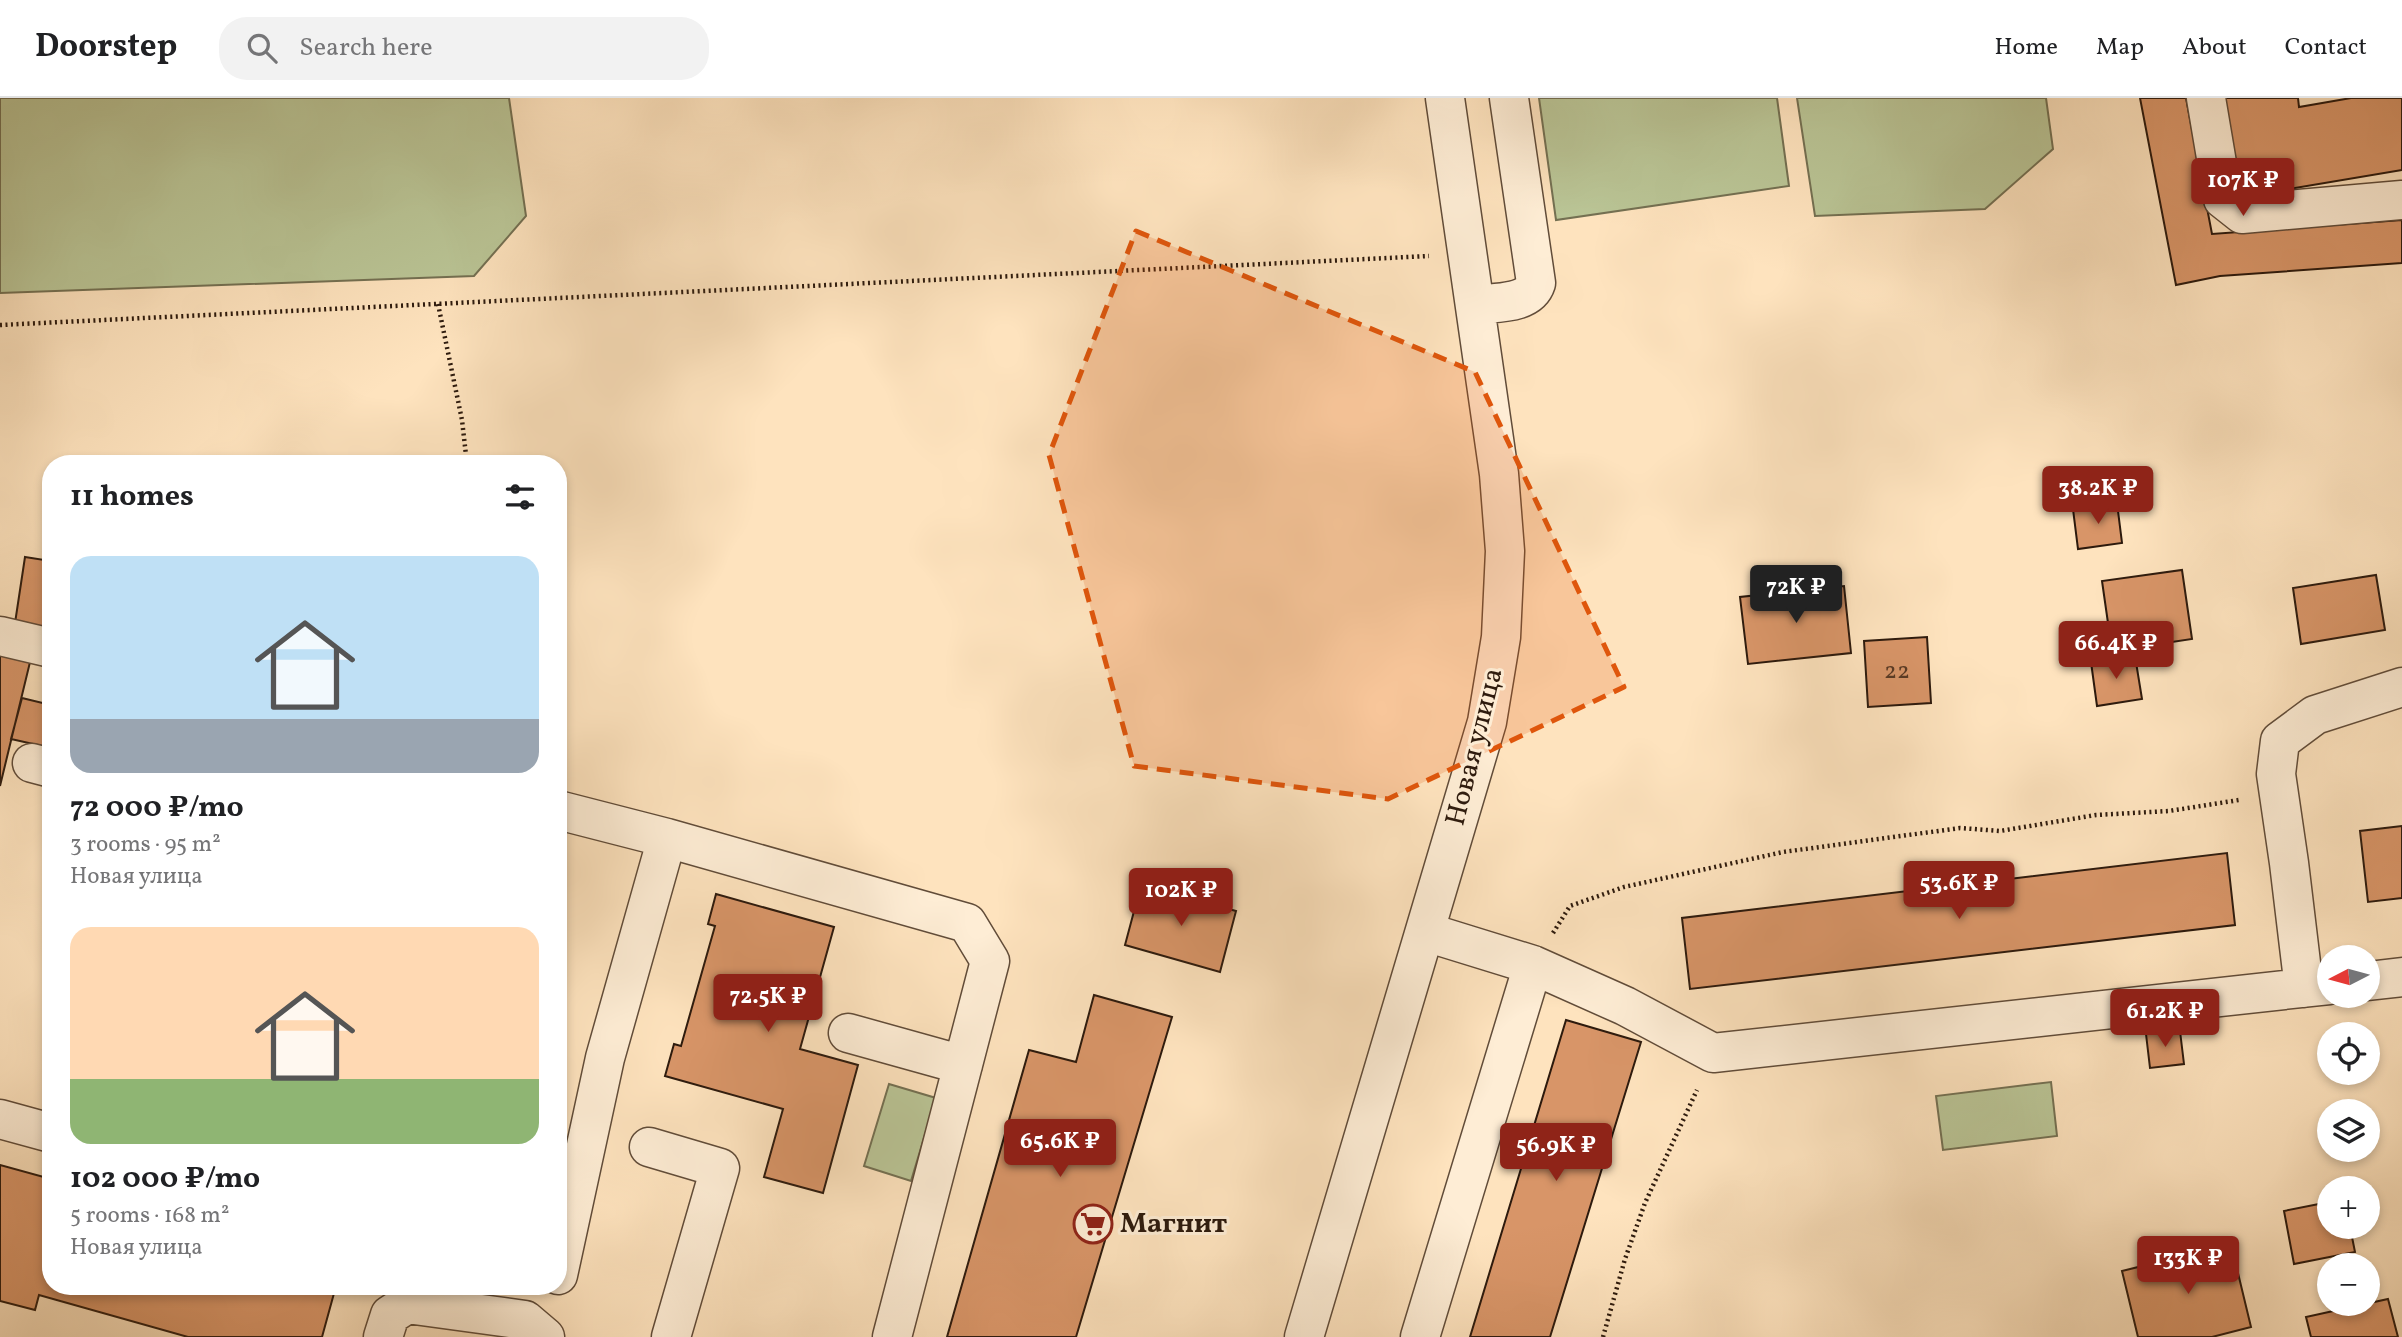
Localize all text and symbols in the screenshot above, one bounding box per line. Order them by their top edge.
search box [219,17,709,80]
text: Doorstep [35,25,177,71]
icon: search [243,29,281,67]
text: Search here [299,30,433,66]
text: Home [1994,31,2058,65]
text: Map [2096,31,2144,65]
text: About [2182,31,2247,65]
text: Contact [2285,31,2367,65]
pin: 107K ₽ [2186,158,2300,218]
text: 107K ₽ [2207,165,2279,197]
pin: 38.2K ₽ [2033,466,2163,526]
text: 38.2K ₽ [2058,473,2138,505]
text: 11 homes [70,476,194,518]
icon: filters [501,478,539,516]
pin: 72K ₽ [1747,566,1845,625]
text: 72K ₽ [1766,572,1826,604]
icon: home [242,602,368,728]
pin: 66.4K ₽ [2051,622,2181,681]
text: 66.4K ₽ [2075,628,2157,660]
house number: 22 [1884,655,1910,689]
street label: Новая улица [1437,664,1513,830]
text: 72 000 ₽/mo [70,787,244,829]
text: 3 rooms · 95 m² [70,829,221,861]
text: Новая улица [70,861,203,893]
pin: 53.6K ₽ [1894,862,2024,921]
pin: 102K ₽ [1124,868,1238,928]
text: 53.6K ₽ [1920,868,1998,900]
text: 102K ₽ [1145,875,1217,907]
north arrow [2317,945,2380,1008]
map controls [2317,945,2380,1316]
icon: home [242,973,368,1099]
pin: 72.5K ₽ [703,974,833,1034]
text: 72.5K ₽ [729,981,807,1013]
pin: 61.2K ₽ [2100,990,2230,1049]
text: 61.2K ₽ [2126,996,2204,1028]
button: locate [2317,1022,2380,1085]
button: layers [2317,1099,2380,1162]
pin: 65.6K ₽ [995,1119,1125,1179]
pin: 56.9K ₽ [1491,1124,1621,1183]
text: 65.6K ₽ [1020,1126,1100,1158]
text: 56.9K ₽ [1516,1130,1596,1162]
text: 102 000 ₽/mo [70,1158,260,1200]
button: + [2317,1176,2380,1239]
text: 5 rooms · 168 m² [70,1200,229,1232]
supermarket icon: Магнит [1072,1203,1114,1245]
place label: Магнит [1120,1205,1228,1244]
text: Новая улица [70,1232,203,1264]
pin: 133K ₽ [2131,1236,2245,1296]
text: 133K ₽ [2153,1243,2223,1275]
button: − [2317,1253,2380,1316]

